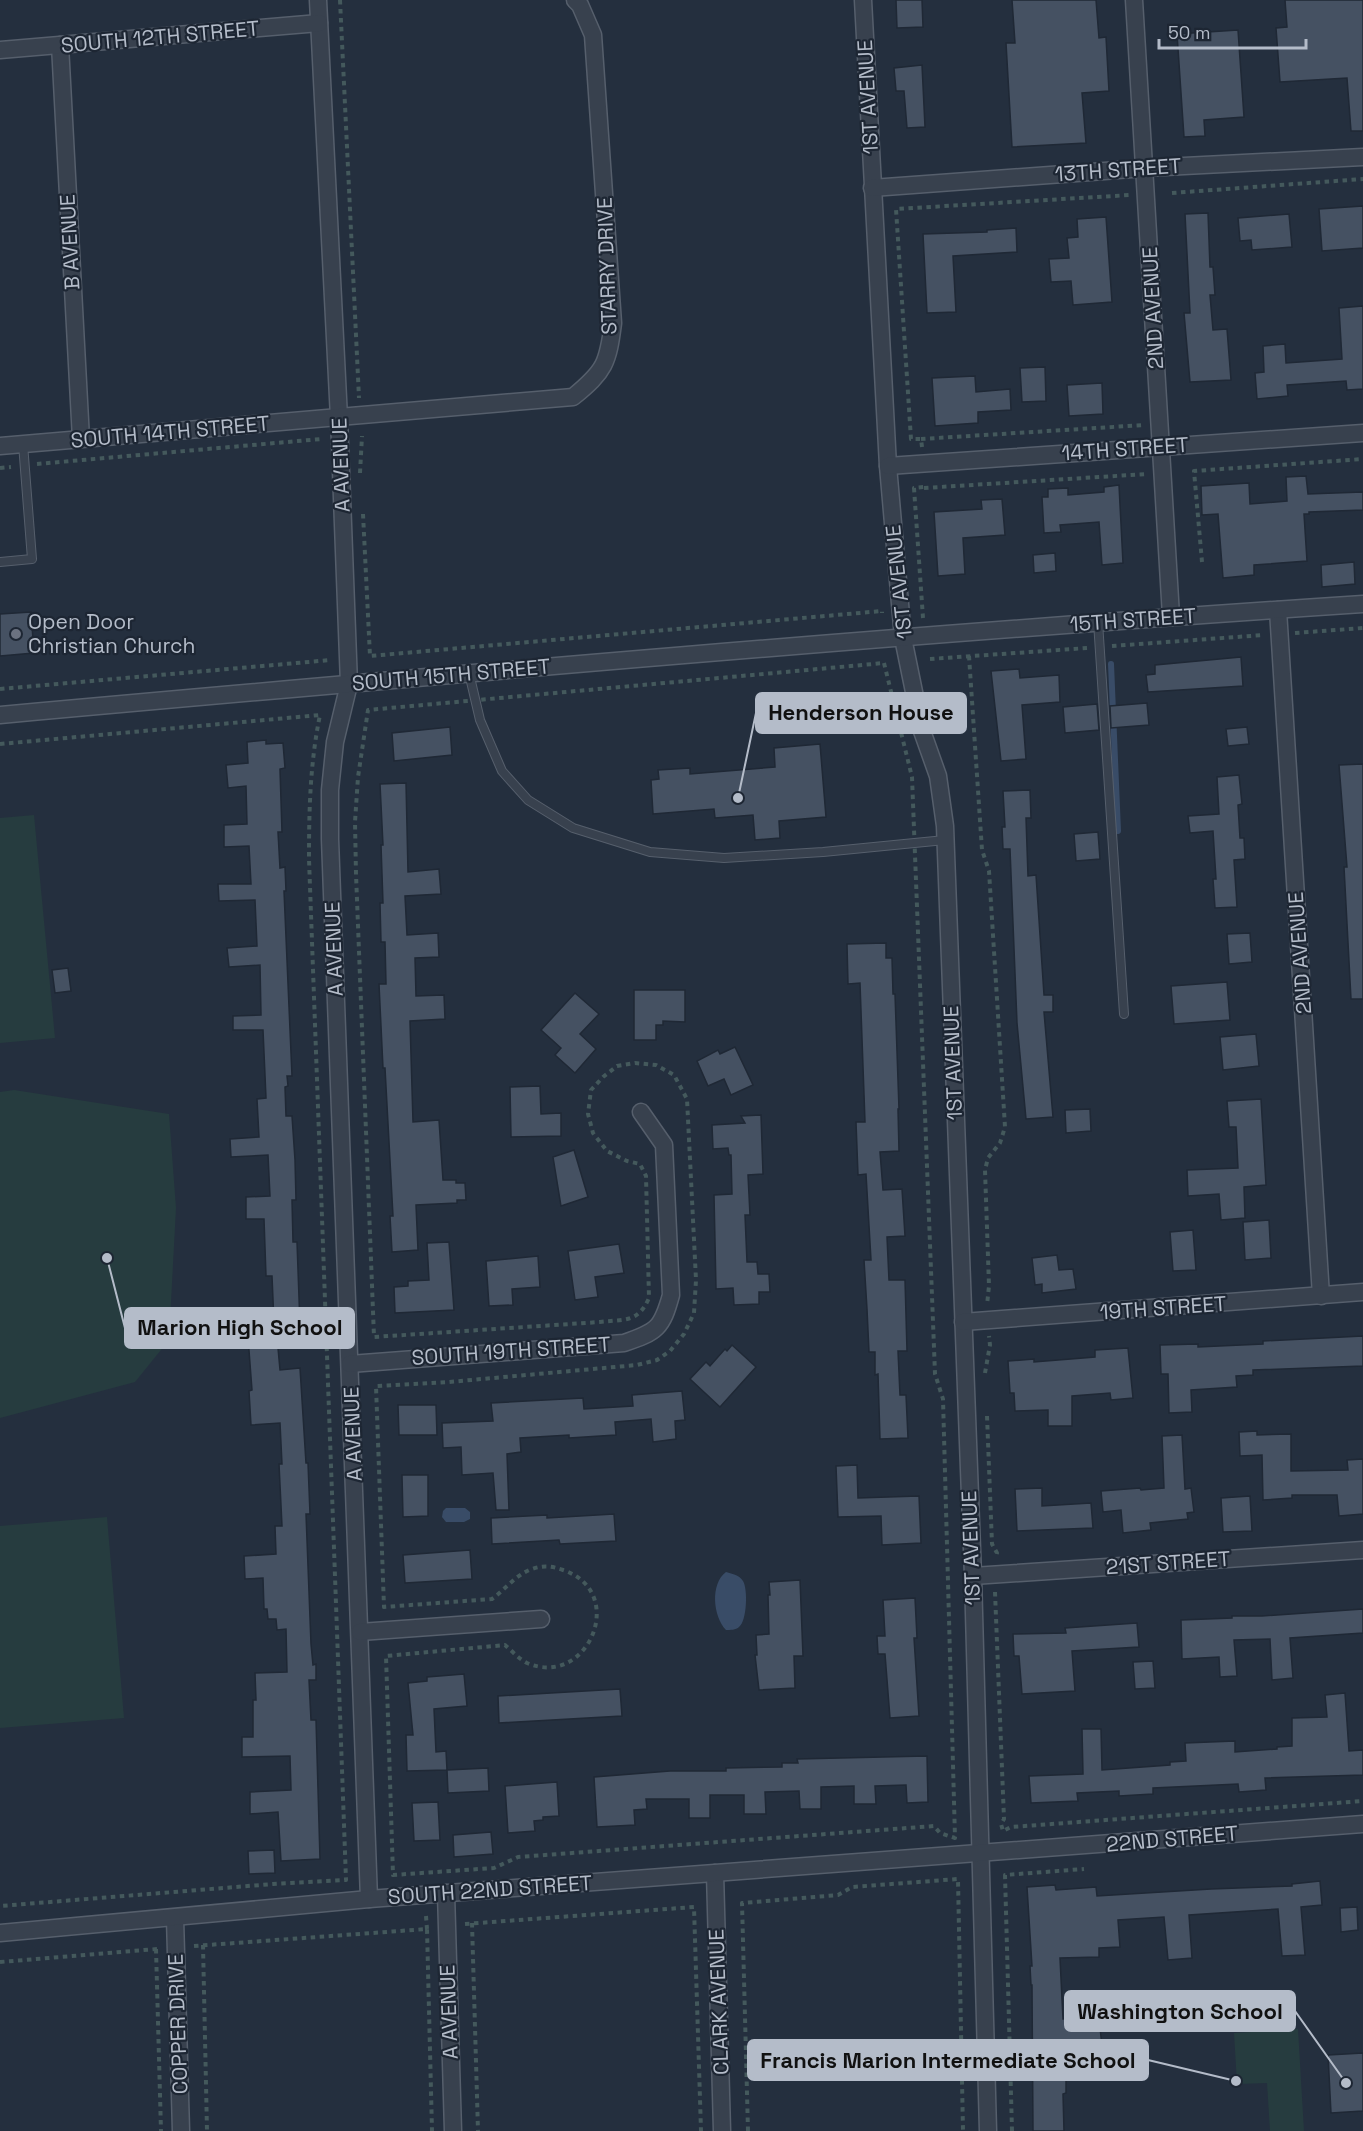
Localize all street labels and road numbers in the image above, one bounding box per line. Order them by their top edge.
street label: SOUTH 12TH STREET [60,14,260,59]
street label: 1ST AVENUE [851,39,884,155]
street label: 13TH STREET [1054,152,1182,187]
street label: B AVENUE [54,194,85,291]
street label: STARRY DRIVE [591,197,622,335]
street label: 2ND AVENUE [1136,246,1169,370]
street label: SOUTH 14TH STREET [69,409,271,454]
street label: A AVENUE [325,417,356,513]
street label: 14TH STREET [1061,431,1189,466]
street label: 1ST AVENUE [879,524,918,640]
street label: 15TH STREET [1069,602,1197,637]
street label: SOUTH 15TH STREET [351,652,551,697]
street label: 2ND AVENUE [1282,891,1317,1015]
street label: A AVENUE [318,901,349,997]
street label: 1ST AVENUE [937,1005,968,1121]
street label: 19TH STREET [1099,1290,1227,1325]
street label: SOUTH 19TH STREET [411,1330,611,1371]
street label: A AVENUE [337,1386,368,1482]
street label: 1ST AVENUE [955,1490,986,1606]
street label: 21ST STREET [1105,1545,1231,1580]
street label: 22ND STREET [1105,1819,1239,1858]
street label: SOUTH 22ND STREET [387,1869,593,1910]
street label: CLARK AVENUE [702,1929,735,2075]
street label: COPPER DRIVE [162,1953,193,2095]
street label: A AVENUE [433,1964,464,2060]

